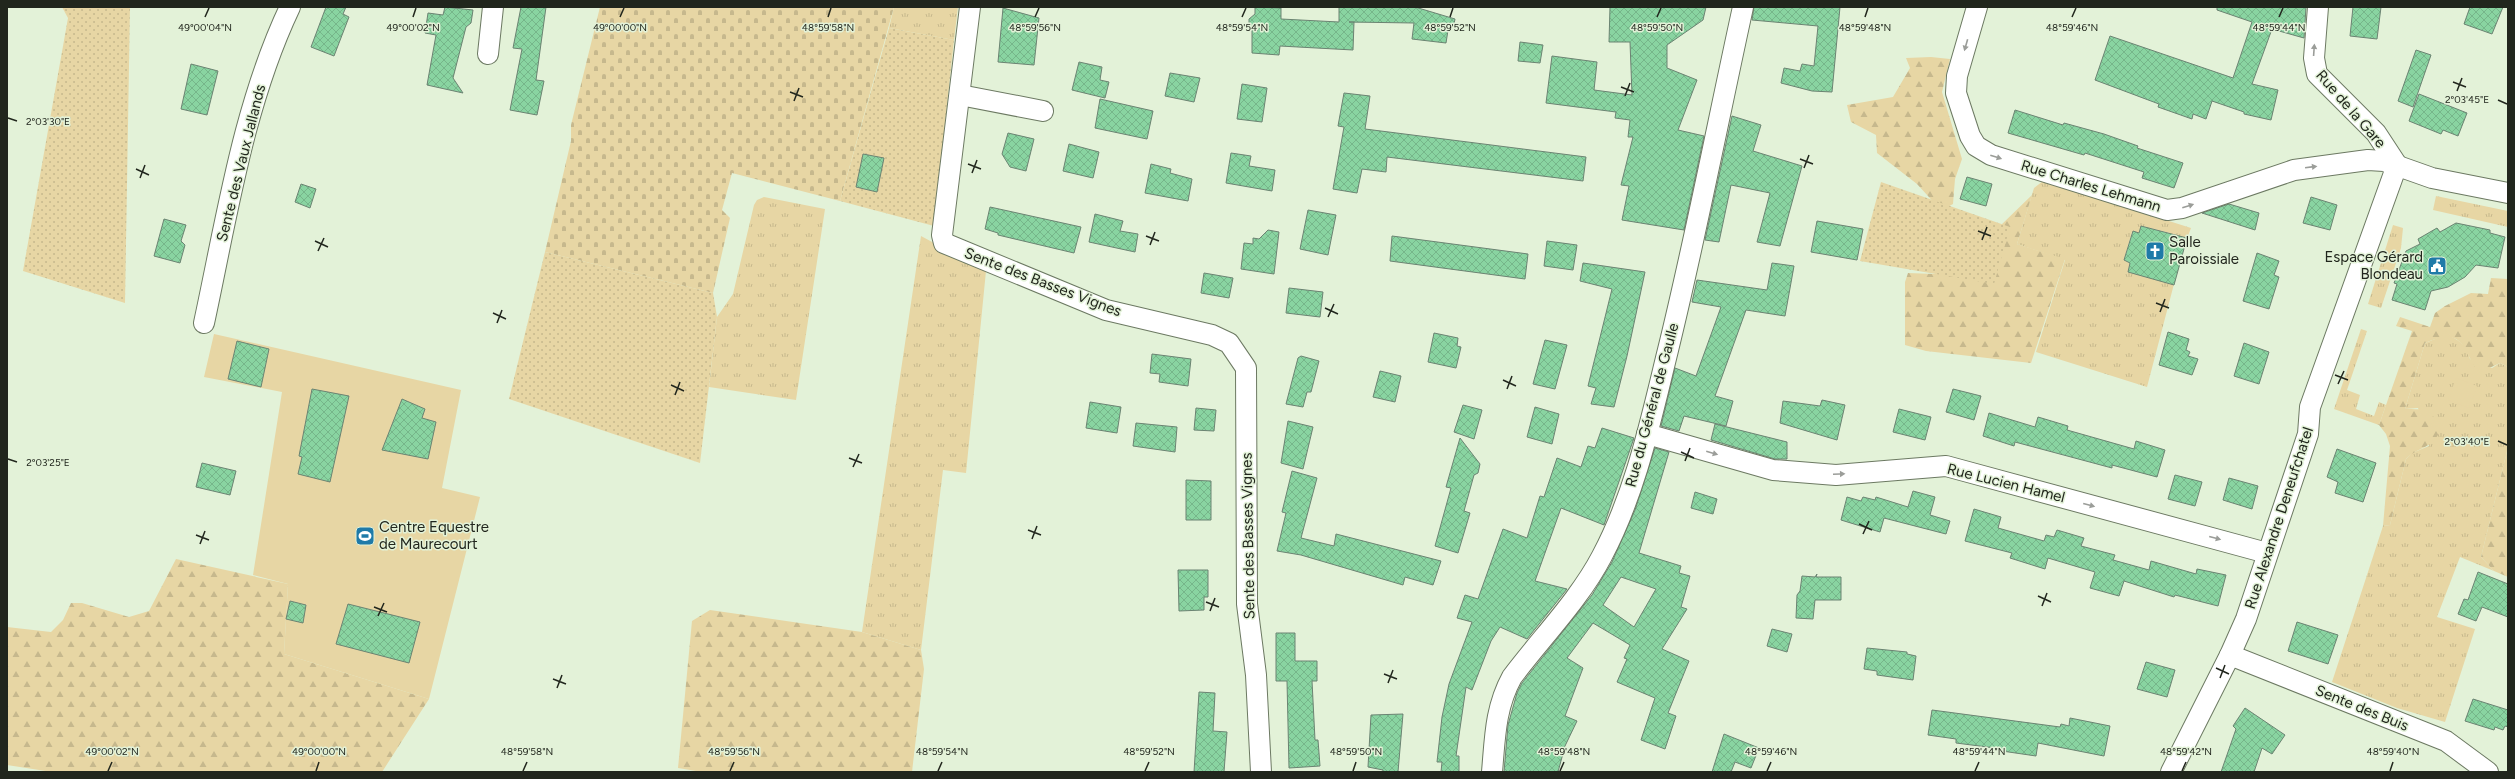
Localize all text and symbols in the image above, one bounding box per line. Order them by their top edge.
text: 49°00'04"N [178,21,232,34]
text: 49°00'02"N [386,21,440,34]
text: 49°00'00"N [593,21,647,34]
text: 48°59'58"N [802,21,854,34]
text: 48°59'56"N [1009,21,1061,34]
text: 48°59'54"N [1216,21,1268,34]
text: 48°59'52"N [1424,21,1476,34]
text: 48°59'50"N [1631,21,1683,34]
text: 48°59'48"N [1839,21,1891,34]
text: 48°59'46"N [2046,21,2098,34]
text: 48°59'44"N [2253,21,2305,34]
one-way arrow [1963,39,1969,51]
one-way arrow [2311,43,2318,56]
street label: Rue de la Gare [2312,66,2390,152]
street label: Sente des Vaux Jallands [213,83,269,243]
text: 2°03'45"E [2445,93,2489,106]
text: 2°03'30"E [26,115,70,128]
one-way arrow [1991,154,2003,160]
street label: Rue Charles Lehmann [2019,156,2163,216]
one-way arrow [2305,163,2318,170]
one-way arrow [2182,202,2194,208]
place label: Salle Paroissiale [2169,233,2239,268]
church icon: Salle Paroissiale [2144,240,2166,262]
street label: Sente des Basses Vignes [962,244,1124,320]
place label: Espace Gérard Blondeau [2324,248,2423,283]
public building icon: Espace Gérard Blondeau [2426,255,2448,277]
street label: Rue du Général de Gaulle [1621,321,1683,489]
street label: Rue Alexandre Deneufchatel [2241,425,2317,611]
text: 2°03'40"E [2445,435,2490,448]
one-way arrow [1706,450,1718,456]
street label: Sente des Basses Vignes [1238,452,1258,620]
text: 2°03'25"E [26,456,70,469]
street label: Rue Lucien Hamel [1945,460,2067,506]
one-way arrow [1833,471,1846,477]
one-way arrow [2084,502,2096,508]
place label: Centre Equestre de Maurecourt [379,518,489,553]
sports icon: Centre Equestre de Maurecourt [354,525,376,547]
one-way arrow [2209,536,2221,542]
street label: Sente des Buis [2313,681,2411,735]
text: 49°00'02"N [85,745,139,758]
text: 49°00'00"N [292,745,346,758]
text: 48°59'58"N [501,745,553,758]
text: 48°59'56"N [708,745,760,758]
text: 48°59'54"N [916,745,968,758]
text: 48°59'52"N [1123,745,1175,758]
text: 48°59'50"N [1330,745,1382,758]
text: 48°59'48"N [1538,745,1590,758]
text: 48°59'46"N [1745,745,1797,758]
text: 48°59'44"N [1953,745,2005,758]
text: 48°59'42"N [2160,745,2212,758]
text: 48°59'40"N [2366,745,2420,758]

